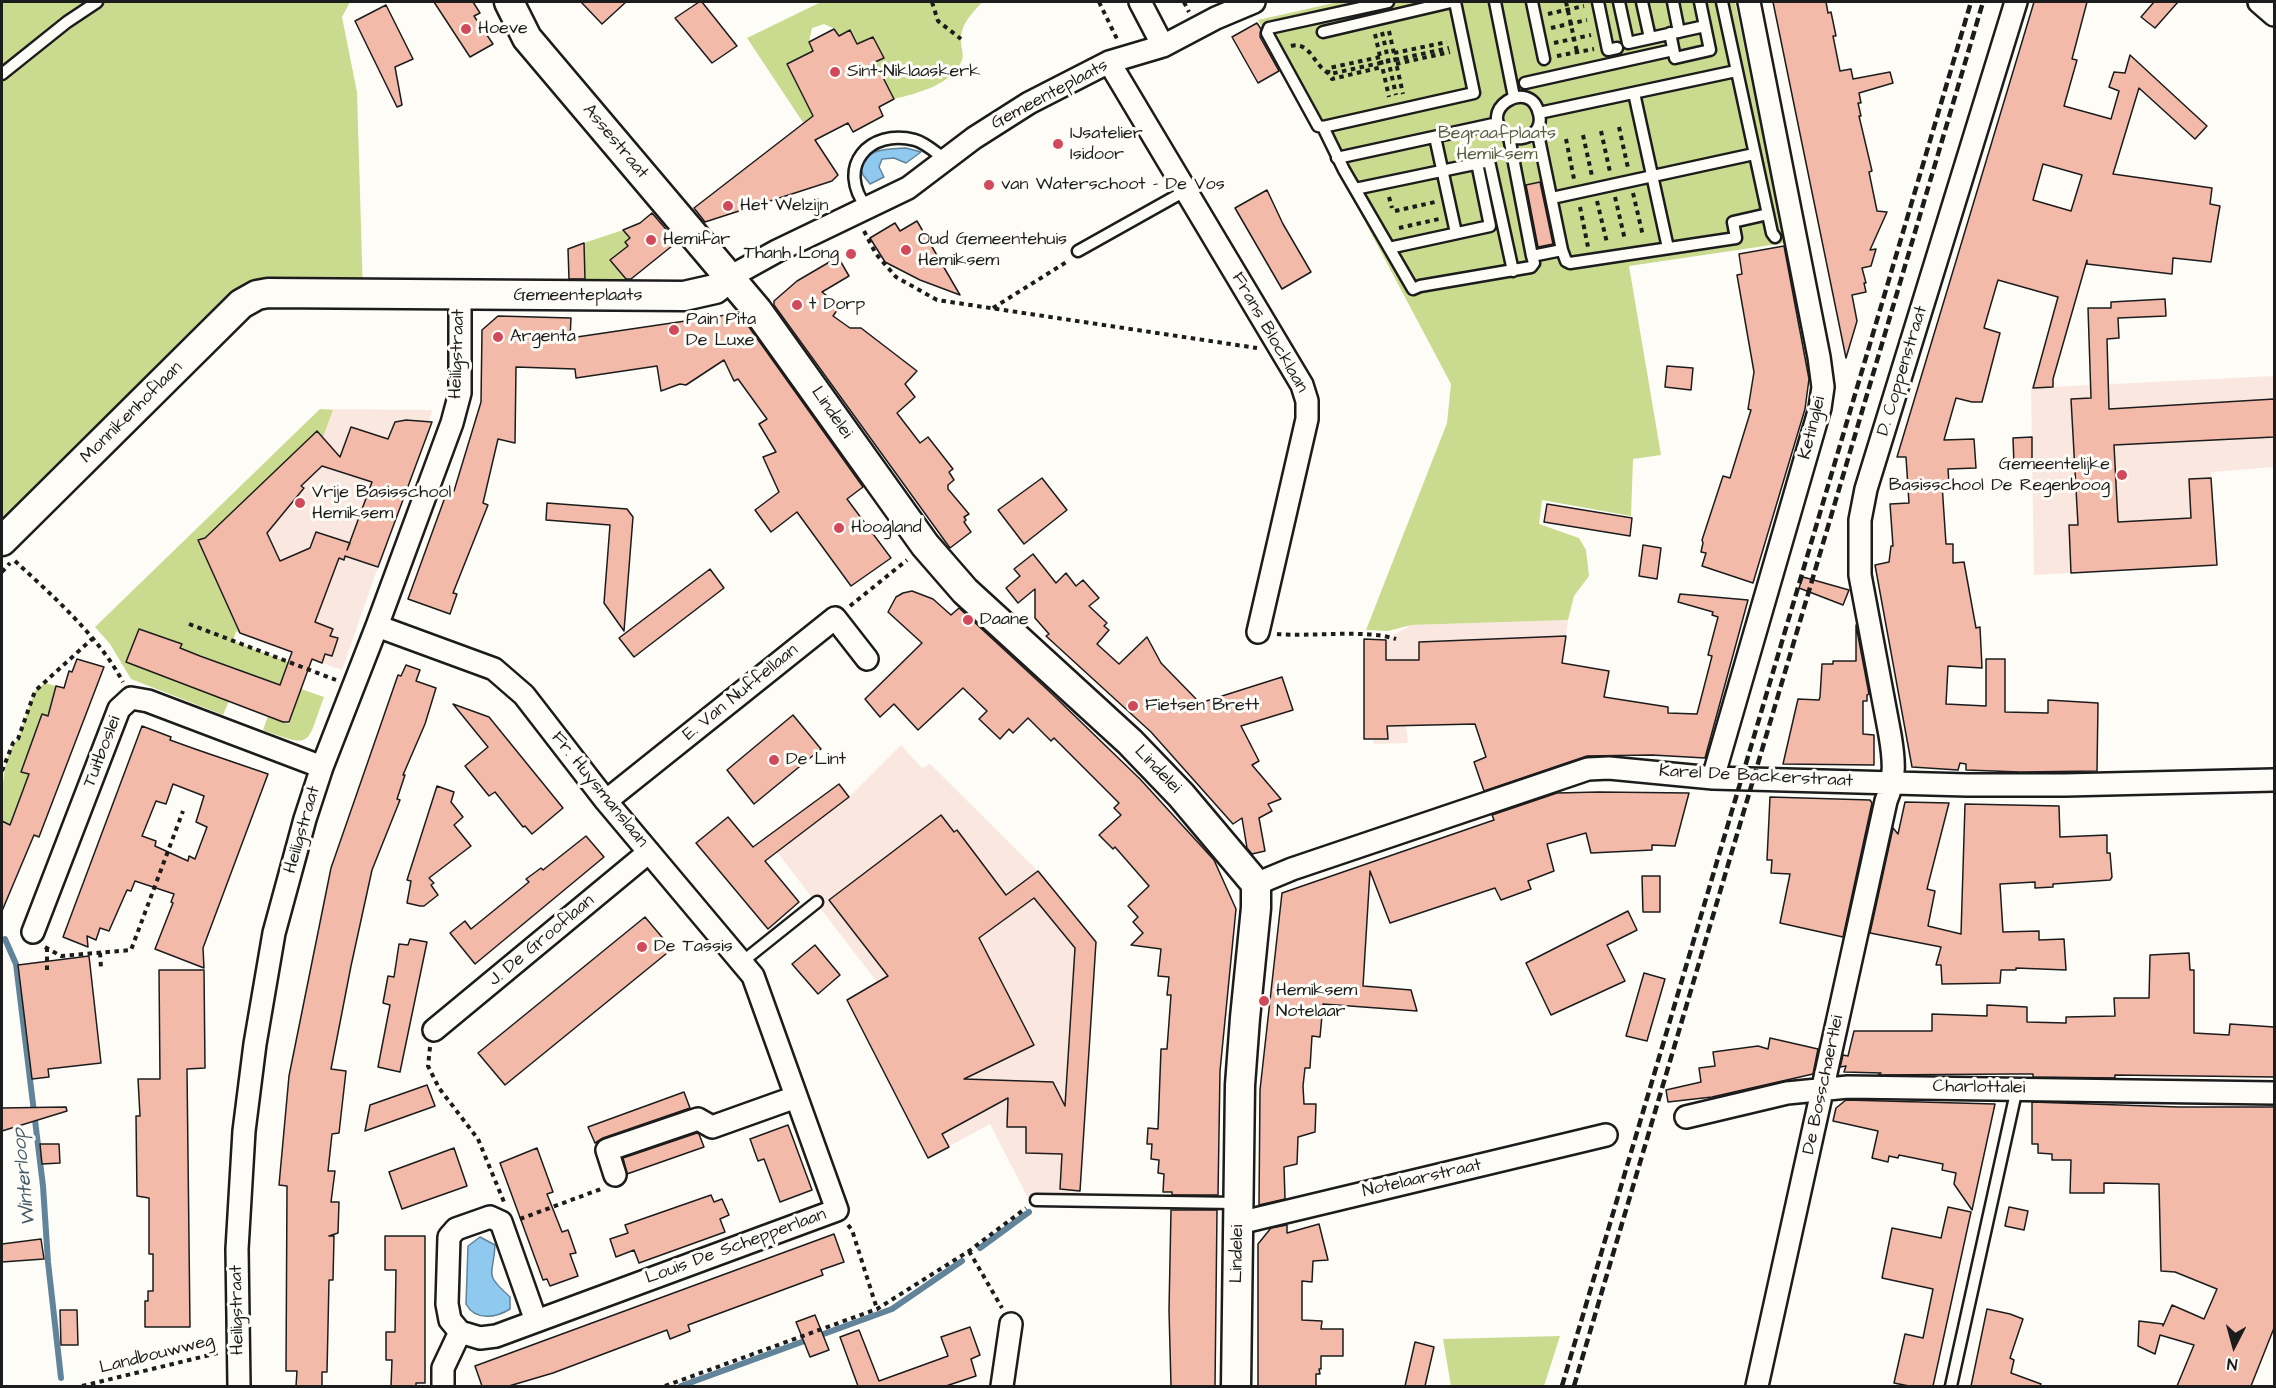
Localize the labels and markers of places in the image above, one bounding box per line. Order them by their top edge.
place label: Hoeve [478,18,528,40]
marker: Hoeve [459,22,473,36]
place label: Sint-Niklaaskerk [847,61,980,83]
marker: Sint-Niklaaskerk [828,65,842,79]
place label: IJsatelier Isidoor [1070,123,1143,166]
marker: IJsatelier Isidoor [1051,137,1065,151]
place label: van Waterschoot - De Vos [1001,174,1225,196]
marker: van Waterschoot - De Vos [982,178,996,192]
place label: Het Welzijn [740,195,828,217]
marker: Het Welzijn [721,199,735,213]
place label: Hemifar [663,229,730,251]
place label: Oud Gemeentehuis Hemiksem [918,229,1067,272]
marker: Hemifar [644,233,658,247]
place label: Thanh Long [744,243,839,265]
marker: Oud Gemeentehuis Hemiksem [899,243,913,257]
marker: Thanh Long [844,247,858,261]
place label: t Dorp [809,294,865,316]
marker: t Dorp [790,298,804,312]
place label: Pain Pita De Luxe [686,309,756,352]
marker: Pain Pita De Luxe [667,323,681,337]
place label: Argenta [510,326,576,348]
marker: Argenta [491,330,505,344]
place label: Gemeentelijke Basisschool De Regenboog [1889,454,2110,496]
marker: Gemeentelijke Basisschool De Regenboog [2115,468,2129,482]
place label: Vrije Basisschool Hemiksem [312,482,451,524]
marker: Vrije Basisschool Hemiksem [293,496,307,510]
place label: Hoogland [851,517,922,539]
marker: Hoogland [832,521,846,535]
place label: Daane [980,609,1029,631]
marker: Daane [961,613,975,627]
place label: Fietsen Brett [1145,695,1259,717]
marker: Fietsen Brett [1126,699,1140,713]
place label: De Lint [786,749,846,771]
marker: De Lint [767,753,781,767]
place label: De Tassis [654,936,733,958]
marker: De Tassis [635,940,649,954]
place label: Hemiksem Notelaar [1276,980,1357,1022]
marker: Hemiksem Notelaar [1257,994,1271,1008]

